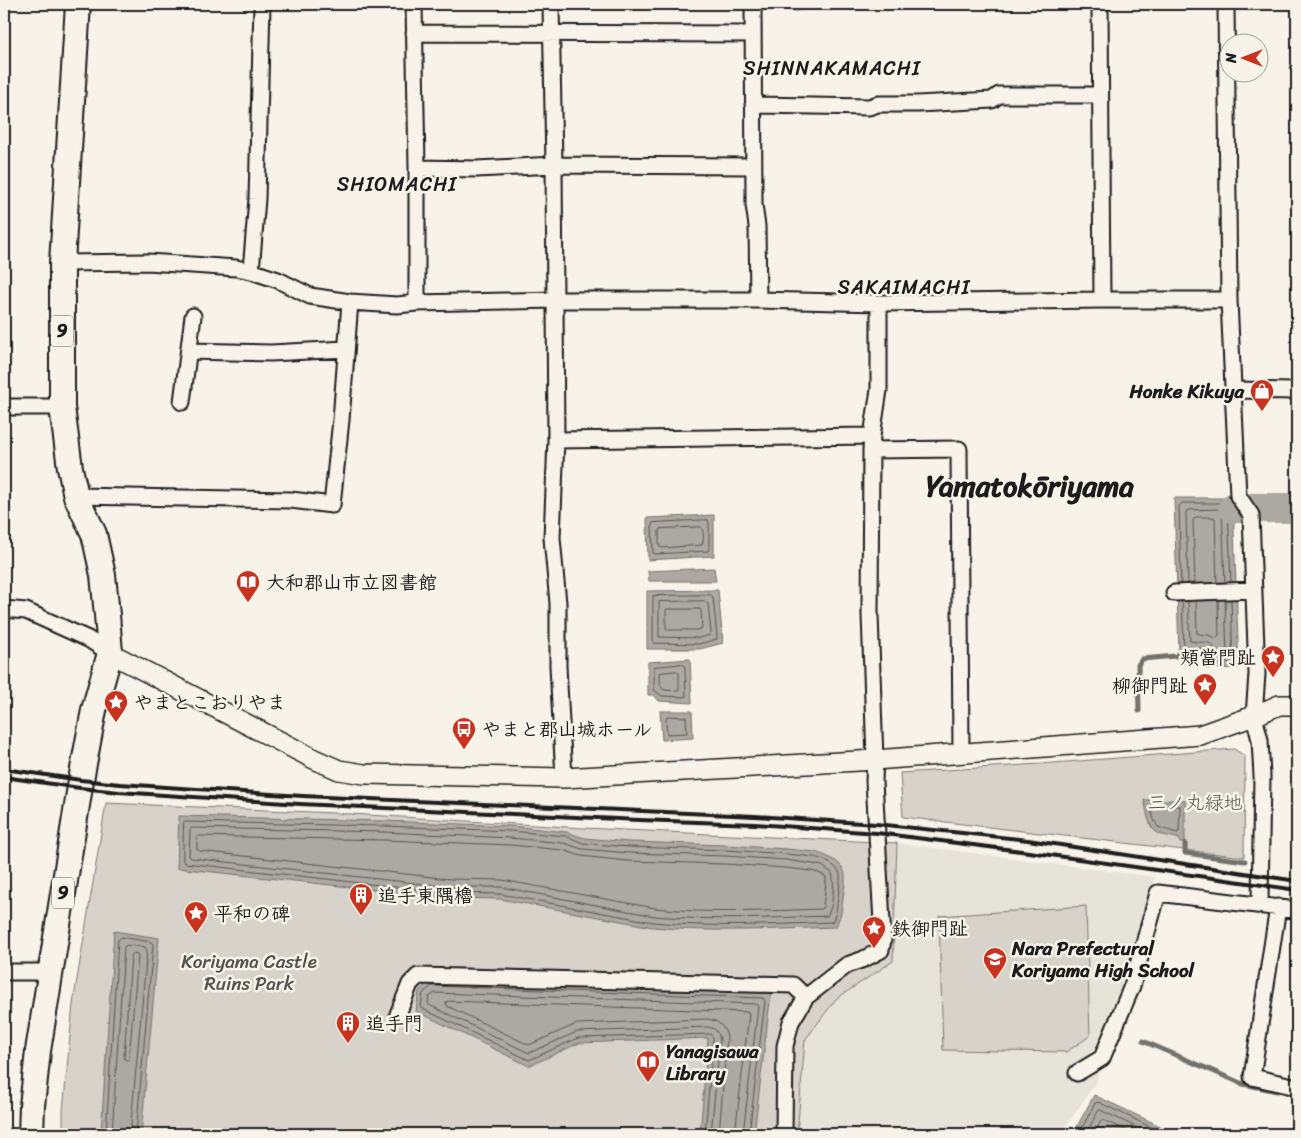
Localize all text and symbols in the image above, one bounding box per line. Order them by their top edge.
north arrow [1218,32,1268,82]
district label: SHINNAKAMACHI [743,51,921,86]
text: N [1219,53,1244,64]
district label: SHIOMACHI [337,167,457,202]
district label: SAKAIMACHI [838,270,971,305]
road number: 9 [51,316,73,346]
place label: Honke Kikuya [1128,375,1244,408]
shop icon: Honke Kikuya [1249,378,1275,412]
district label: Yamatokōriyama [926,461,1134,512]
place label: 大和郡山市立図書館 [266,566,437,599]
library icon: 大和郡山市立図書館 [235,569,261,603]
place label: 頬當門趾 [1180,641,1256,674]
place icon: 頬當門趾 [1260,644,1286,678]
place label: 柳御門趾 [1112,669,1188,702]
place icon: 柳御門趾 [1192,672,1218,706]
place label: やまとこおりやま [134,686,286,719]
place icon: やまとこおりやま [103,689,129,723]
place label: やまと郡山城ホール [482,713,652,746]
bus stop icon: やまと郡山城ホール [451,716,477,750]
park label: 三ノ丸緑地 [1147,786,1243,819]
road number: 9 [52,878,74,908]
place label: 追手東隅櫓 [378,879,473,912]
building icon: 追手東隅櫓 [348,882,374,916]
place label: 平和の碑 [214,897,290,930]
place icon: 平和の碑 [183,900,209,934]
place label: 鉄御門趾 [892,912,968,945]
place icon: 鉄御門趾 [861,915,887,949]
place label: Nara Prefectural Koriyama High School [1011,932,1196,987]
park label: Koriyama Castle Ruins Park [181,945,317,1000]
school or university icon: Nara Prefectural Koriyama High School [982,946,1008,980]
place label: 追手門 [366,1007,423,1040]
building icon: 追手門 [335,1010,361,1044]
place label: Yanagisawa Library [666,1035,759,1090]
library icon: Yanagisawa Library [635,1049,661,1083]

